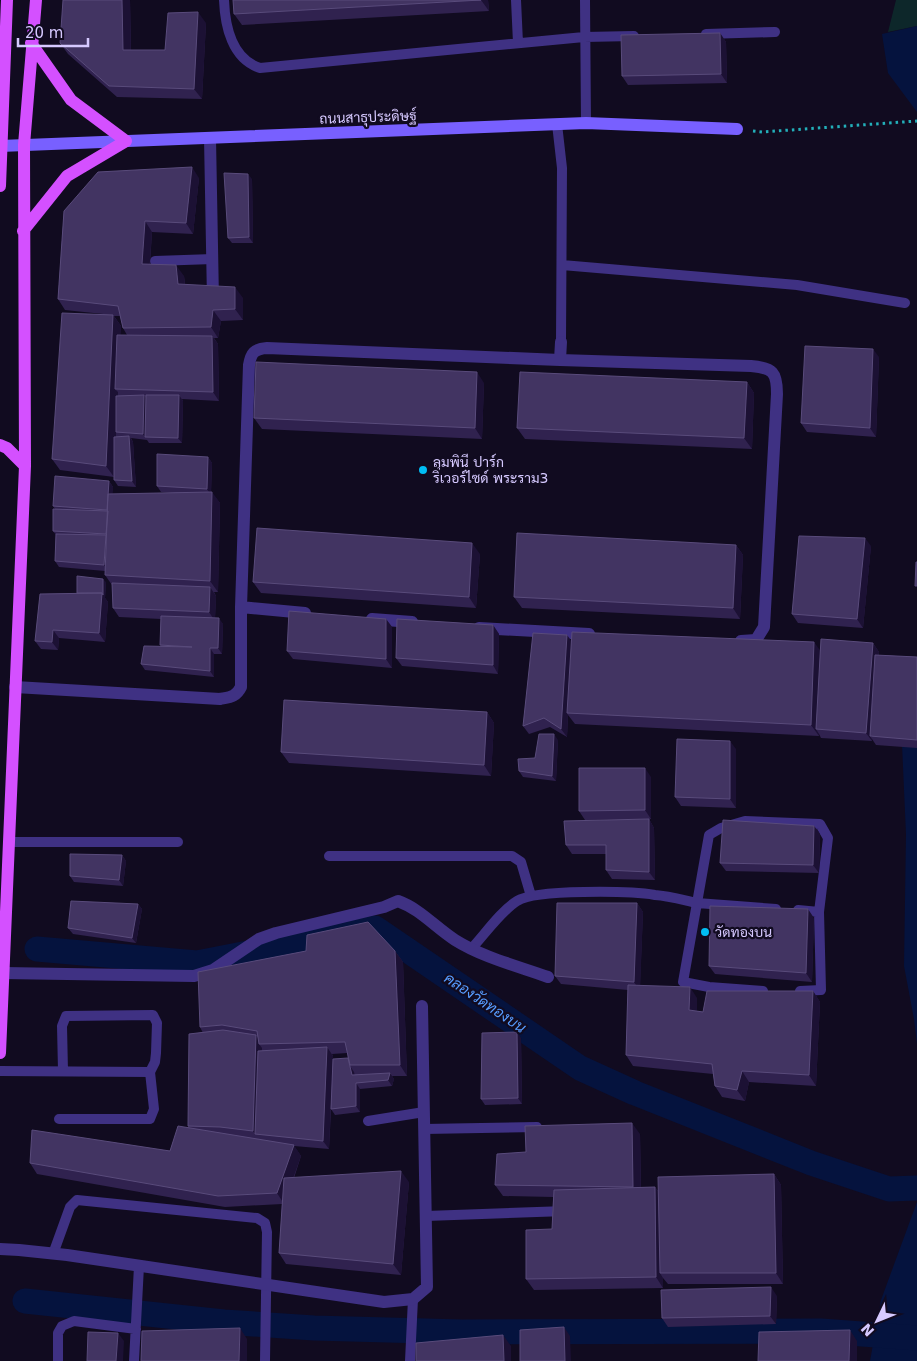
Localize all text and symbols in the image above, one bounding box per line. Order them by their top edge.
scale bar [18,15,88,47]
text: 20 m [25,24,63,42]
street label: ถนนสาธุประดิษฐ์ [319,106,417,129]
place label: ลุมพินี ปาร์ก ริเวอร์ไซด์ พระราม3 [432,453,549,486]
marker: ลุมพินี ปาร์ก ริเวอร์ไซด์ พระราม3 [417,464,429,476]
place label: วัดทองบน [715,924,772,940]
marker: วัดทองบน [699,926,711,938]
water label: คลองวัดทองบน [441,969,530,1037]
north arrow [852,1296,902,1346]
text: N [858,1320,877,1340]

